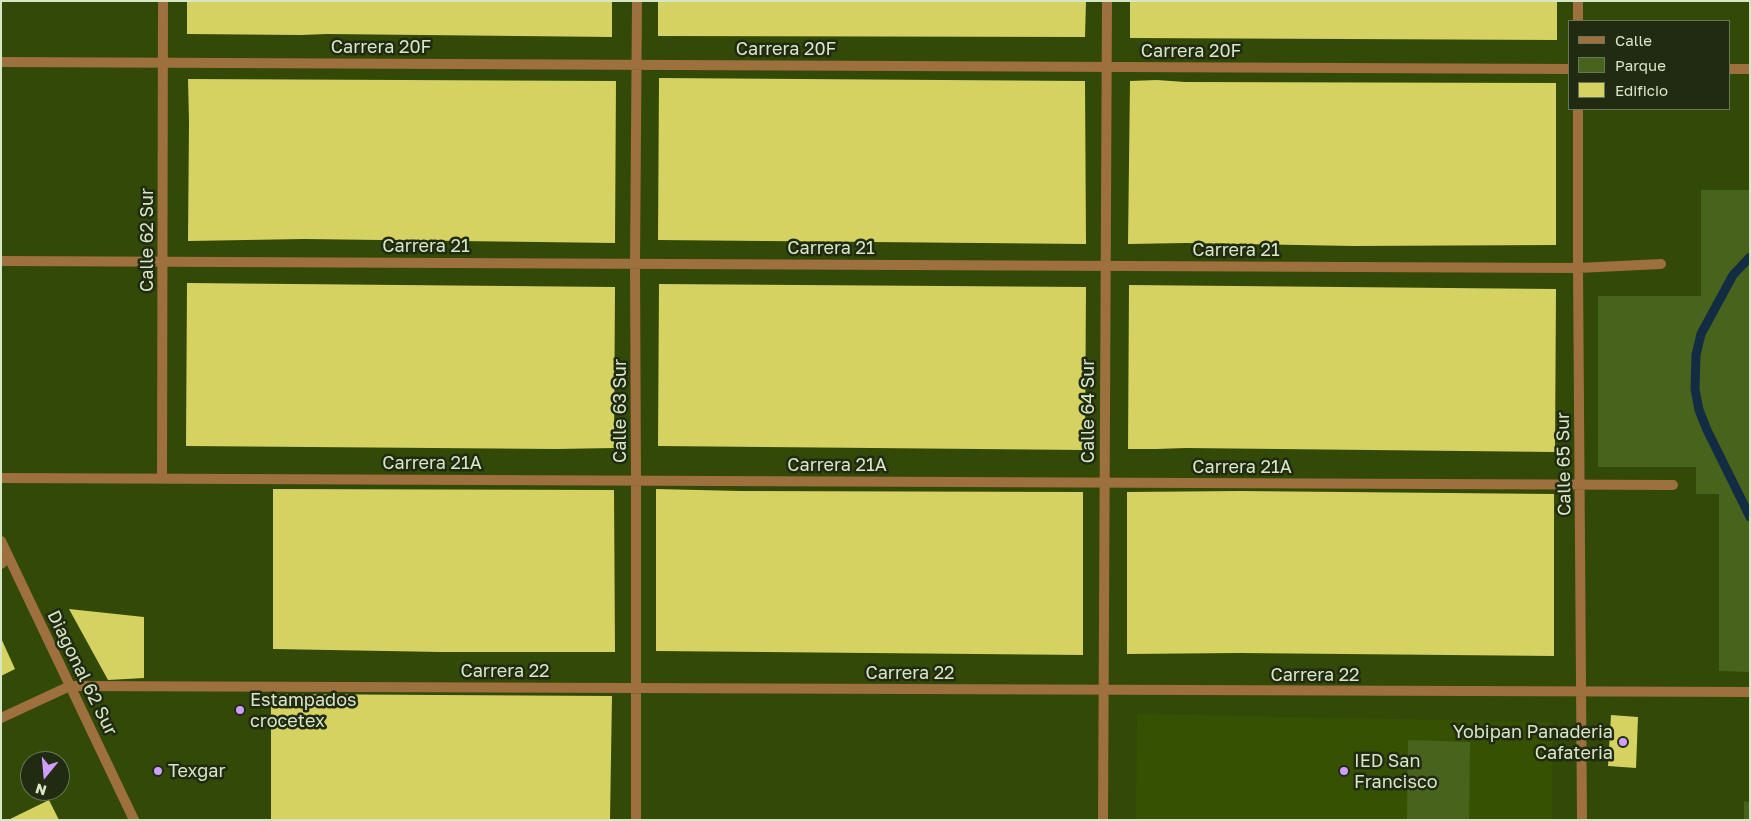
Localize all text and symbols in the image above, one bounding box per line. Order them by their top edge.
legend [1568,20,1731,110]
text: Calle [1615,31,1652,49]
street label: Carrera 20F [331,36,431,58]
street label: Carrera 20F [736,38,836,60]
street label: Carrera 20F [1141,40,1241,62]
text: Parque [1615,56,1666,74]
text: Edificio [1615,81,1668,99]
street label: Calle 62 Sur [136,188,158,292]
street label: Carrera 21 [382,235,470,257]
street label: Carrera 21 [787,237,875,259]
street label: Carrera 21 [1192,239,1280,261]
street label: Calle 63 Sur [609,359,631,463]
street label: Calle 64 Sur [1077,359,1099,463]
street label: Calle 65 Sur [1552,412,1576,516]
street label: Carrera 21A [382,452,482,474]
street label: Carrera 21A [787,454,887,476]
street label: Carrera 21A [1192,456,1292,478]
street label: Diagonal 62 Sur [42,607,122,739]
street label: Carrera 22 [460,660,550,682]
street label: Carrera 22 [865,662,955,684]
street label: Carrera 22 [1270,664,1360,686]
place label: Estampados crocetex [250,689,356,732]
marker: Estampados crocetex [234,704,246,716]
place label: Yobipan Panaderia Cafateria [1453,721,1613,764]
marker: Yobipan Panaderia Cafateria [1617,736,1629,748]
place label: IED San Francisco [1354,750,1438,792]
north arrow [20,751,70,801]
place label: Texgar [168,760,225,782]
marker: Texgar [152,765,164,777]
marker: IED San Francisco [1338,765,1350,777]
text: N [33,780,48,800]

